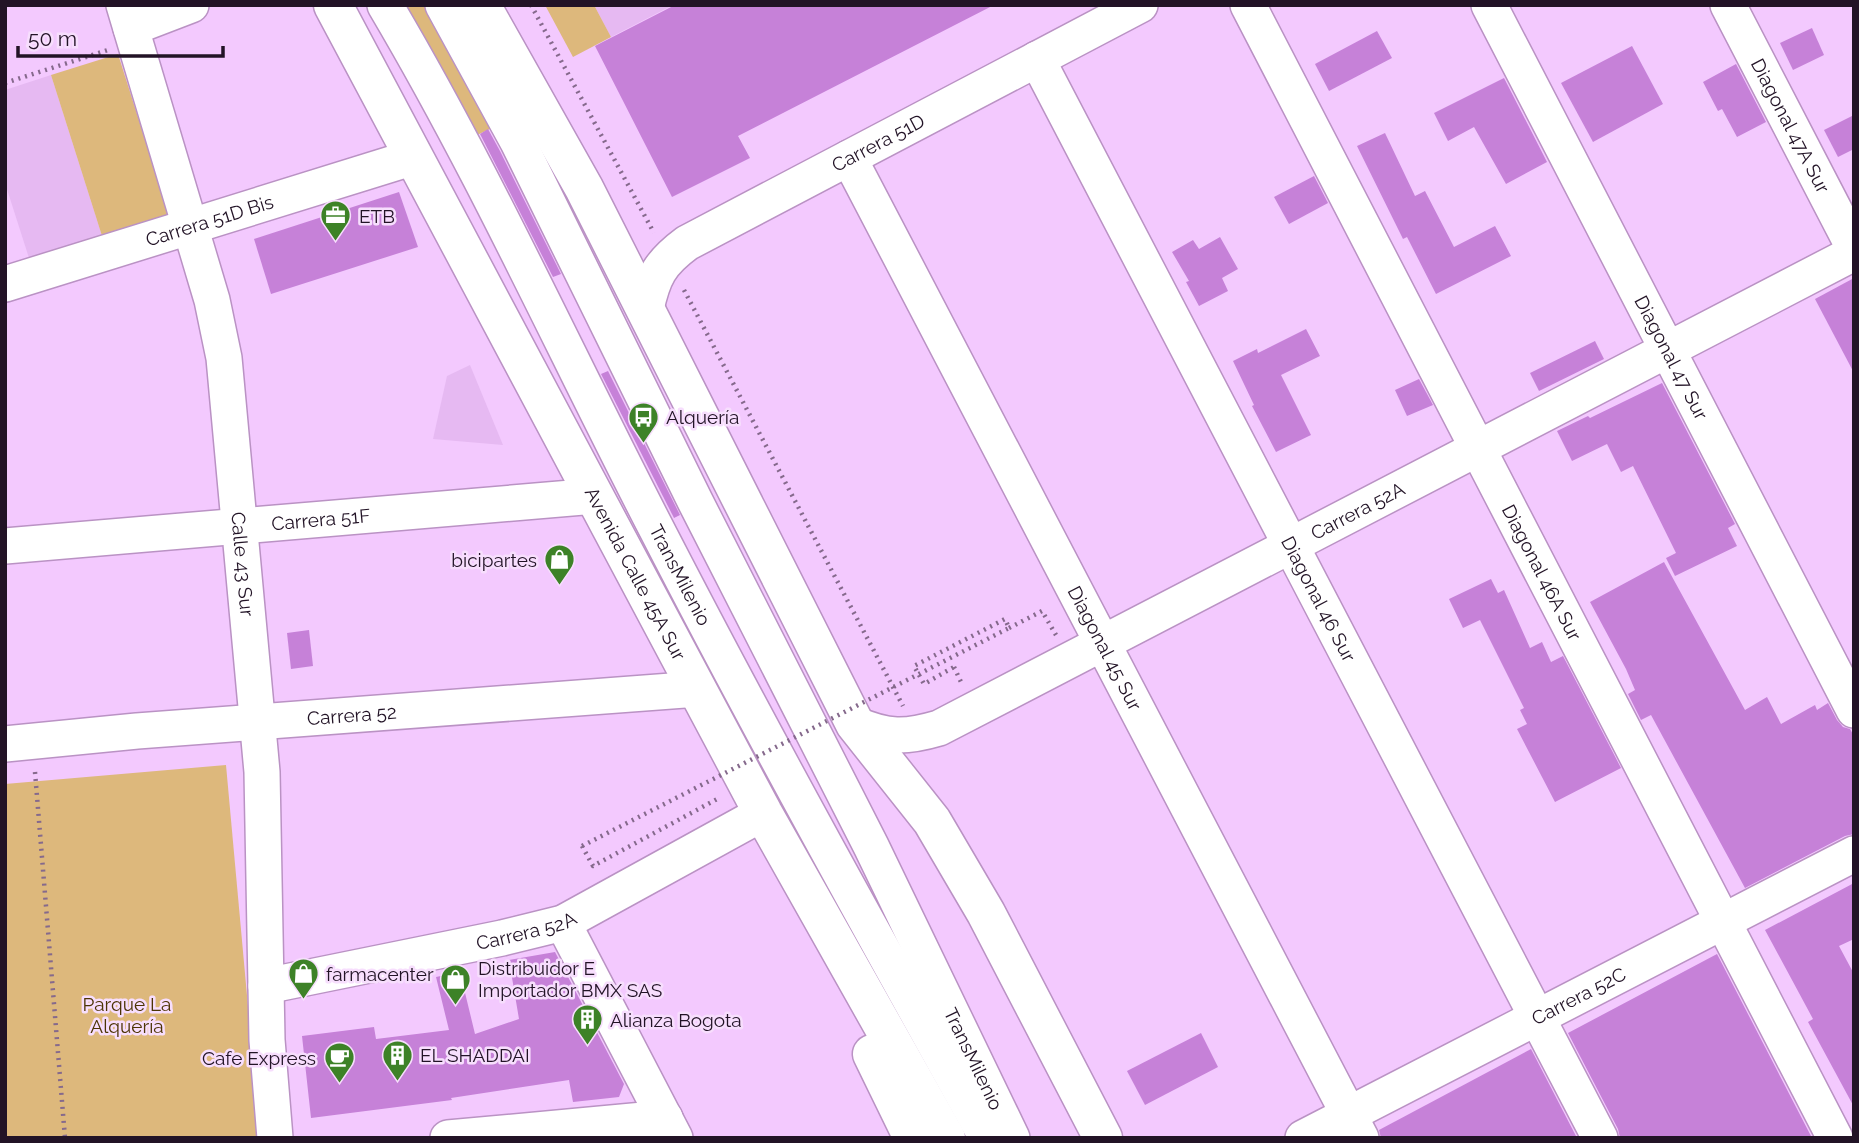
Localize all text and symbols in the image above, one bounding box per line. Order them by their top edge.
scale bar [18,14,222,58]
text: 50 m [28,26,77,51]
street label: Diagonal 47A Sur [1747,55,1835,197]
street label: Carrera 51D [828,109,928,176]
street label: Carrera 51D Bis [143,190,276,251]
office icon: ETB [319,199,353,243]
place label: ETB [359,205,395,227]
street label: Diagonal 47 Sur [1630,292,1713,424]
bus stop icon: Alquería [626,400,660,444]
place label: Alquería [666,406,739,428]
street label: Carrera 52A [1307,477,1408,544]
street label: Avenida Calle 45A Sur [581,483,691,664]
street label: Diagonal 46A Sur [1498,501,1586,644]
street label: Carrera 51F [271,504,371,534]
street label: Calle 43 Sur [227,511,259,618]
street label: TransMilenio [645,521,716,629]
street label: Diagonal 46 Sur [1277,533,1361,666]
shop icon: bicipartes [543,543,577,587]
place label: bicipartes [451,549,537,571]
street label: Diagonal 45 Sur [1064,582,1147,714]
street label: Carrera 52 [306,701,397,729]
street label: Carrera 52A [474,907,580,954]
shop icon: farmacenter [286,957,320,1001]
place label: Distribuidor E Importador BMX SAS [478,957,662,1001]
shop icon: Distribuidor E Importador BMX SAS [438,962,472,1006]
place label: farmacenter [326,963,434,985]
street label: Carrera 52C [1528,963,1629,1029]
park label: Parque La Alquería [83,993,171,1037]
building icon: Alianza Bogota [570,1003,604,1047]
street label: TransMilenio [940,1004,1008,1113]
place label: Alianza Bogota [610,1009,742,1031]
building icon: EL SHADDAI [380,1038,414,1082]
cafe icon: Cafe Express [322,1041,356,1085]
place label: EL SHADDAI [420,1044,530,1066]
place label: Cafe Express [202,1047,316,1069]

